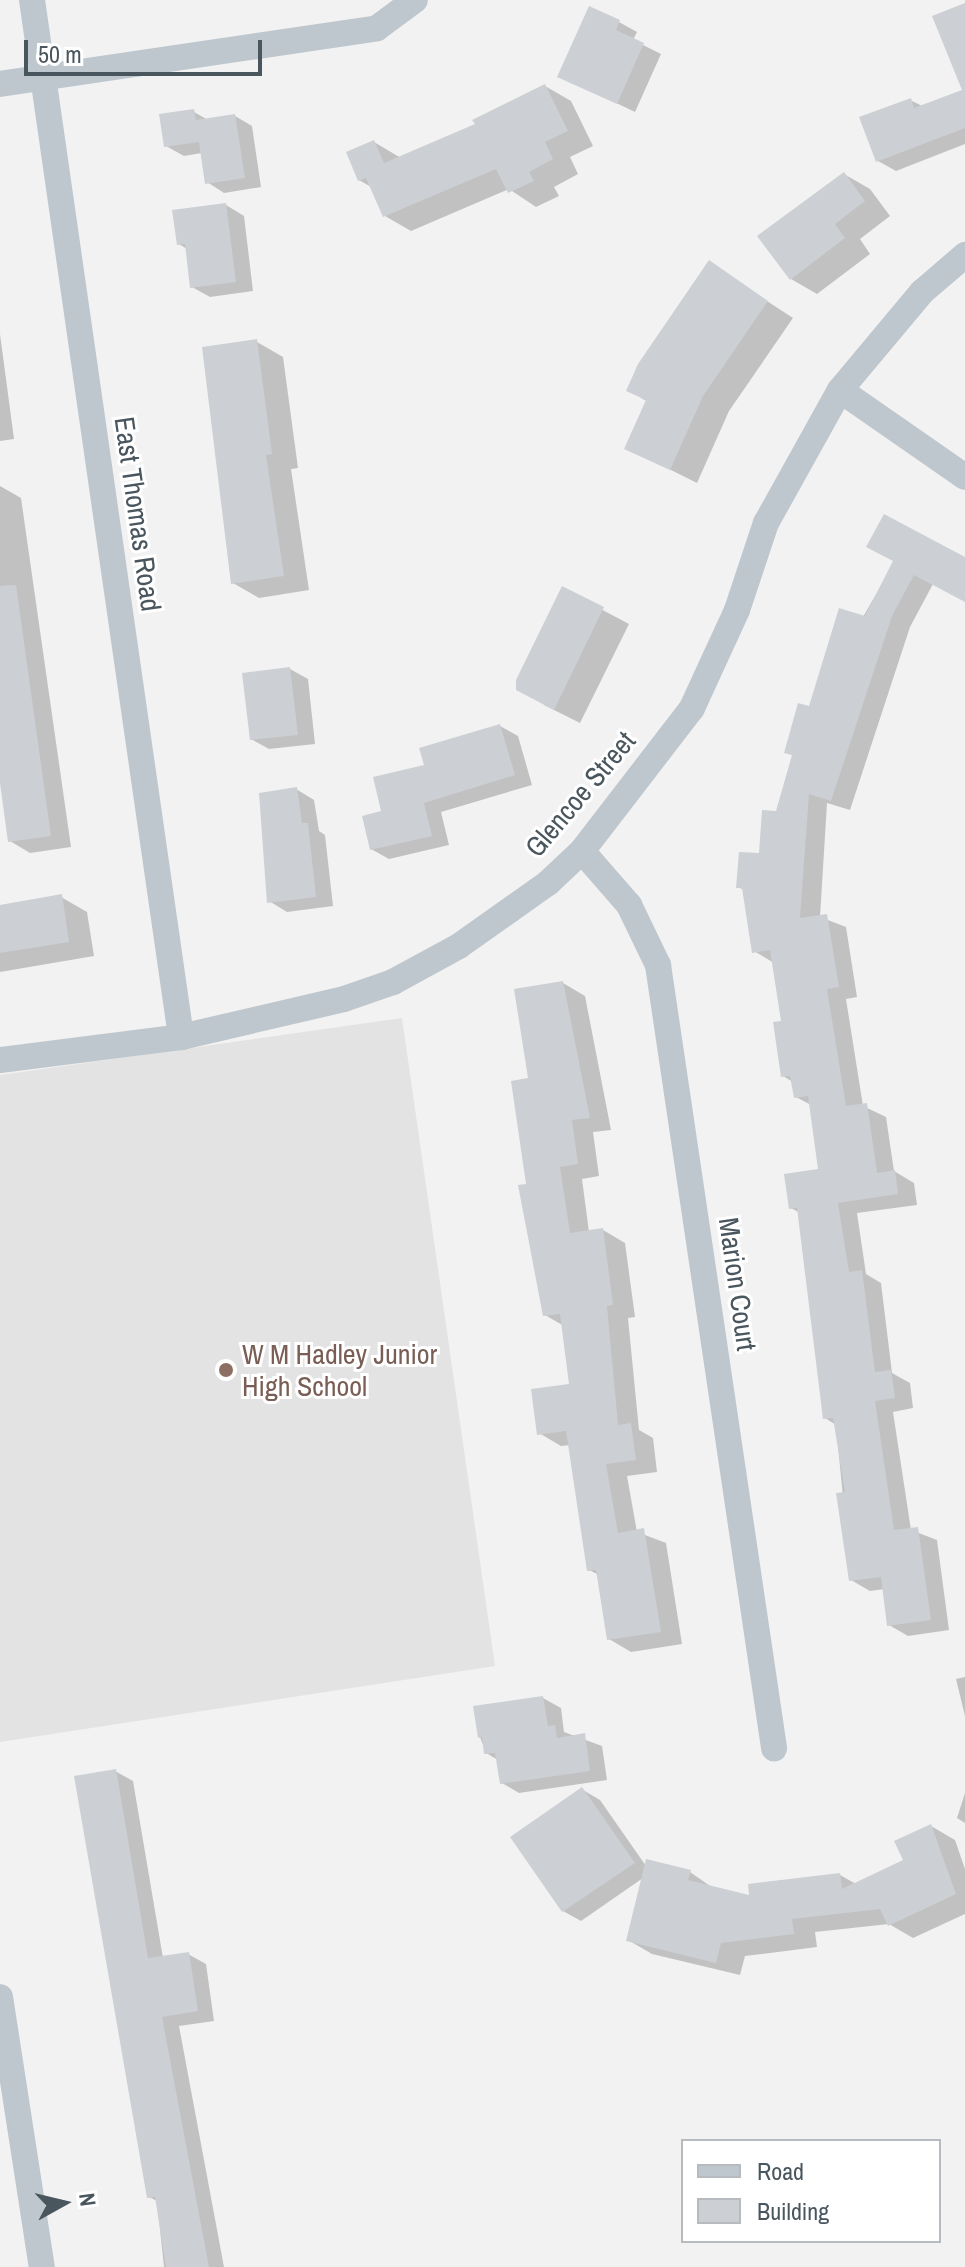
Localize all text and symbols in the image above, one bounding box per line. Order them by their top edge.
scale bar [28,24,266,74]
text: 50 m [38,38,82,70]
street label: East Thomas Road [108,414,168,614]
street label: Glencoe Street [518,725,642,863]
street label: Marion Court [712,1215,764,1353]
place label: W M Hadley Junior High School [242,1337,437,1403]
marker: W M Hadley Junior High School [217,1361,235,1379]
legend [681,2139,941,2243]
text: Road [757,2155,804,2187]
north arrow [24,2163,104,2243]
text: N [72,2191,104,2208]
text: Building [757,2195,829,2227]

